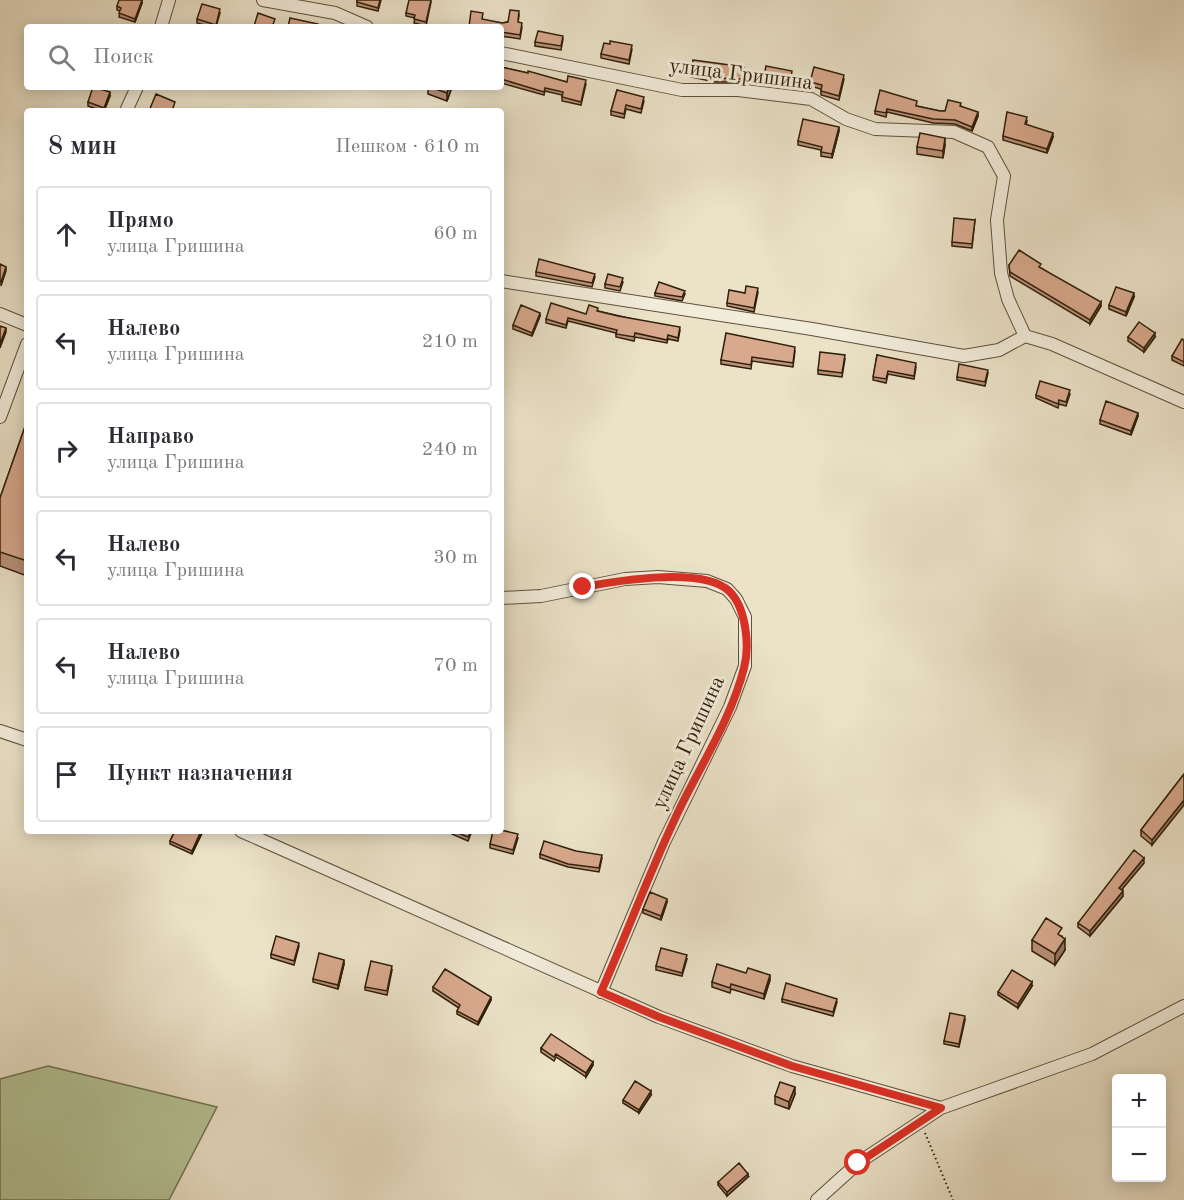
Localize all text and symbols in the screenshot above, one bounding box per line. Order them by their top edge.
search box [24,24,504,90]
icon: search [45,41,78,74]
text: Поиск [93,46,154,68]
street label: улица Гришина [668,56,814,94]
text: 8 мин [48,134,117,160]
text: Пешком · 610 m [335,137,480,157]
text: Прямо [107,210,174,232]
icon: ahead [50,218,83,251]
text: 60 m [433,224,478,244]
text: улица Гришина [107,237,245,257]
text: Налево [107,318,180,340]
icon: left [50,326,83,359]
text: 210 m [422,332,478,352]
text: улица Гришина [107,345,245,365]
text: Направо [107,426,194,448]
icon: right [50,434,83,467]
text: 240 m [422,440,478,460]
text: улица Гришина [107,453,245,473]
text: Налево [107,534,180,556]
icon: left [50,542,83,575]
text: 30 m [433,548,478,568]
text: улица Гришина [107,561,245,581]
route end [569,573,595,599]
text: Налево [107,642,180,664]
icon: left [50,650,83,683]
text: 70 m [433,656,478,676]
text: улица Гришина [107,669,245,689]
street label: улица Гришина [649,673,729,813]
icon: arrive [50,758,83,791]
text: Пункт назначения [107,763,293,785]
map controls [1112,1074,1166,1182]
button: + [1112,1074,1166,1128]
button: − [1112,1128,1166,1182]
route start [844,1149,870,1175]

